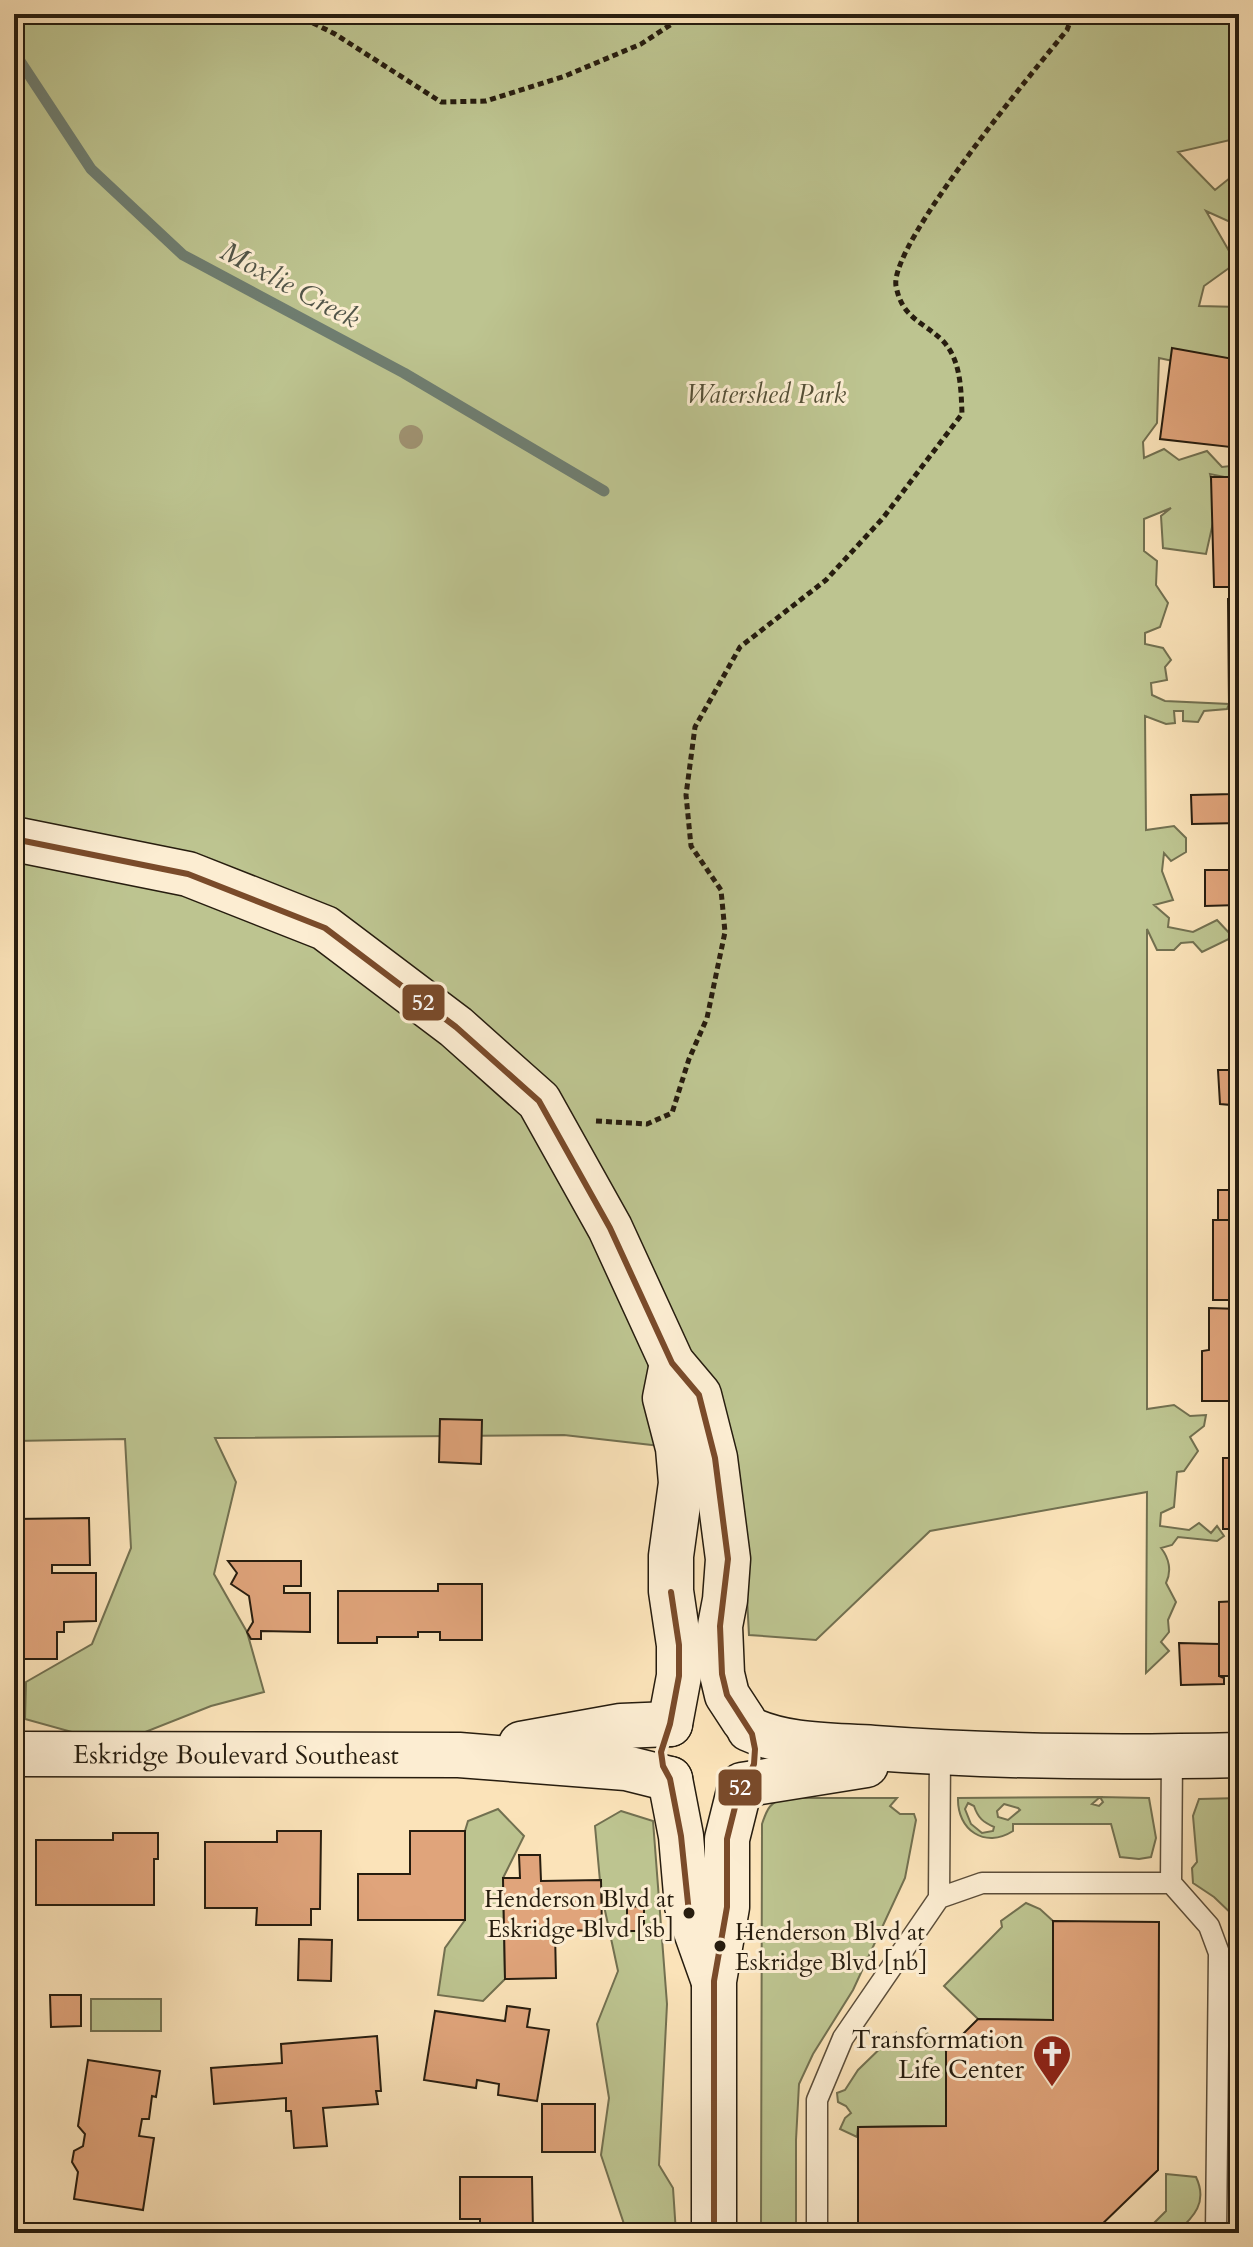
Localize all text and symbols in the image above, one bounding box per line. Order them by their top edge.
water label: Moxlie Creek [214,232,366,338]
park label: Watershed Park [686,377,846,412]
line badge: 52 [401,983,446,1022]
text: 52 [412,988,434,1018]
street label: Eskridge Boulevard Southeast [73,1737,399,1772]
line badge: 52 [717,1768,763,1807]
text: 52 [729,1773,751,1803]
place label: Henderson Blvd at Eskridge Blvd [sb] [484,1883,674,1946]
marker: Henderson Blvd at Eskridge Blvd [sb] [681,1905,697,1921]
place label: Henderson Blvd at Eskridge Blvd [nb] [735,1916,927,1979]
marker: Henderson Blvd at Eskridge Blvd [nb] [712,1938,728,1954]
place label: Transformation Life Center [852,2022,1025,2087]
church icon: Transformation Life Center [1031,2033,1073,2088]

